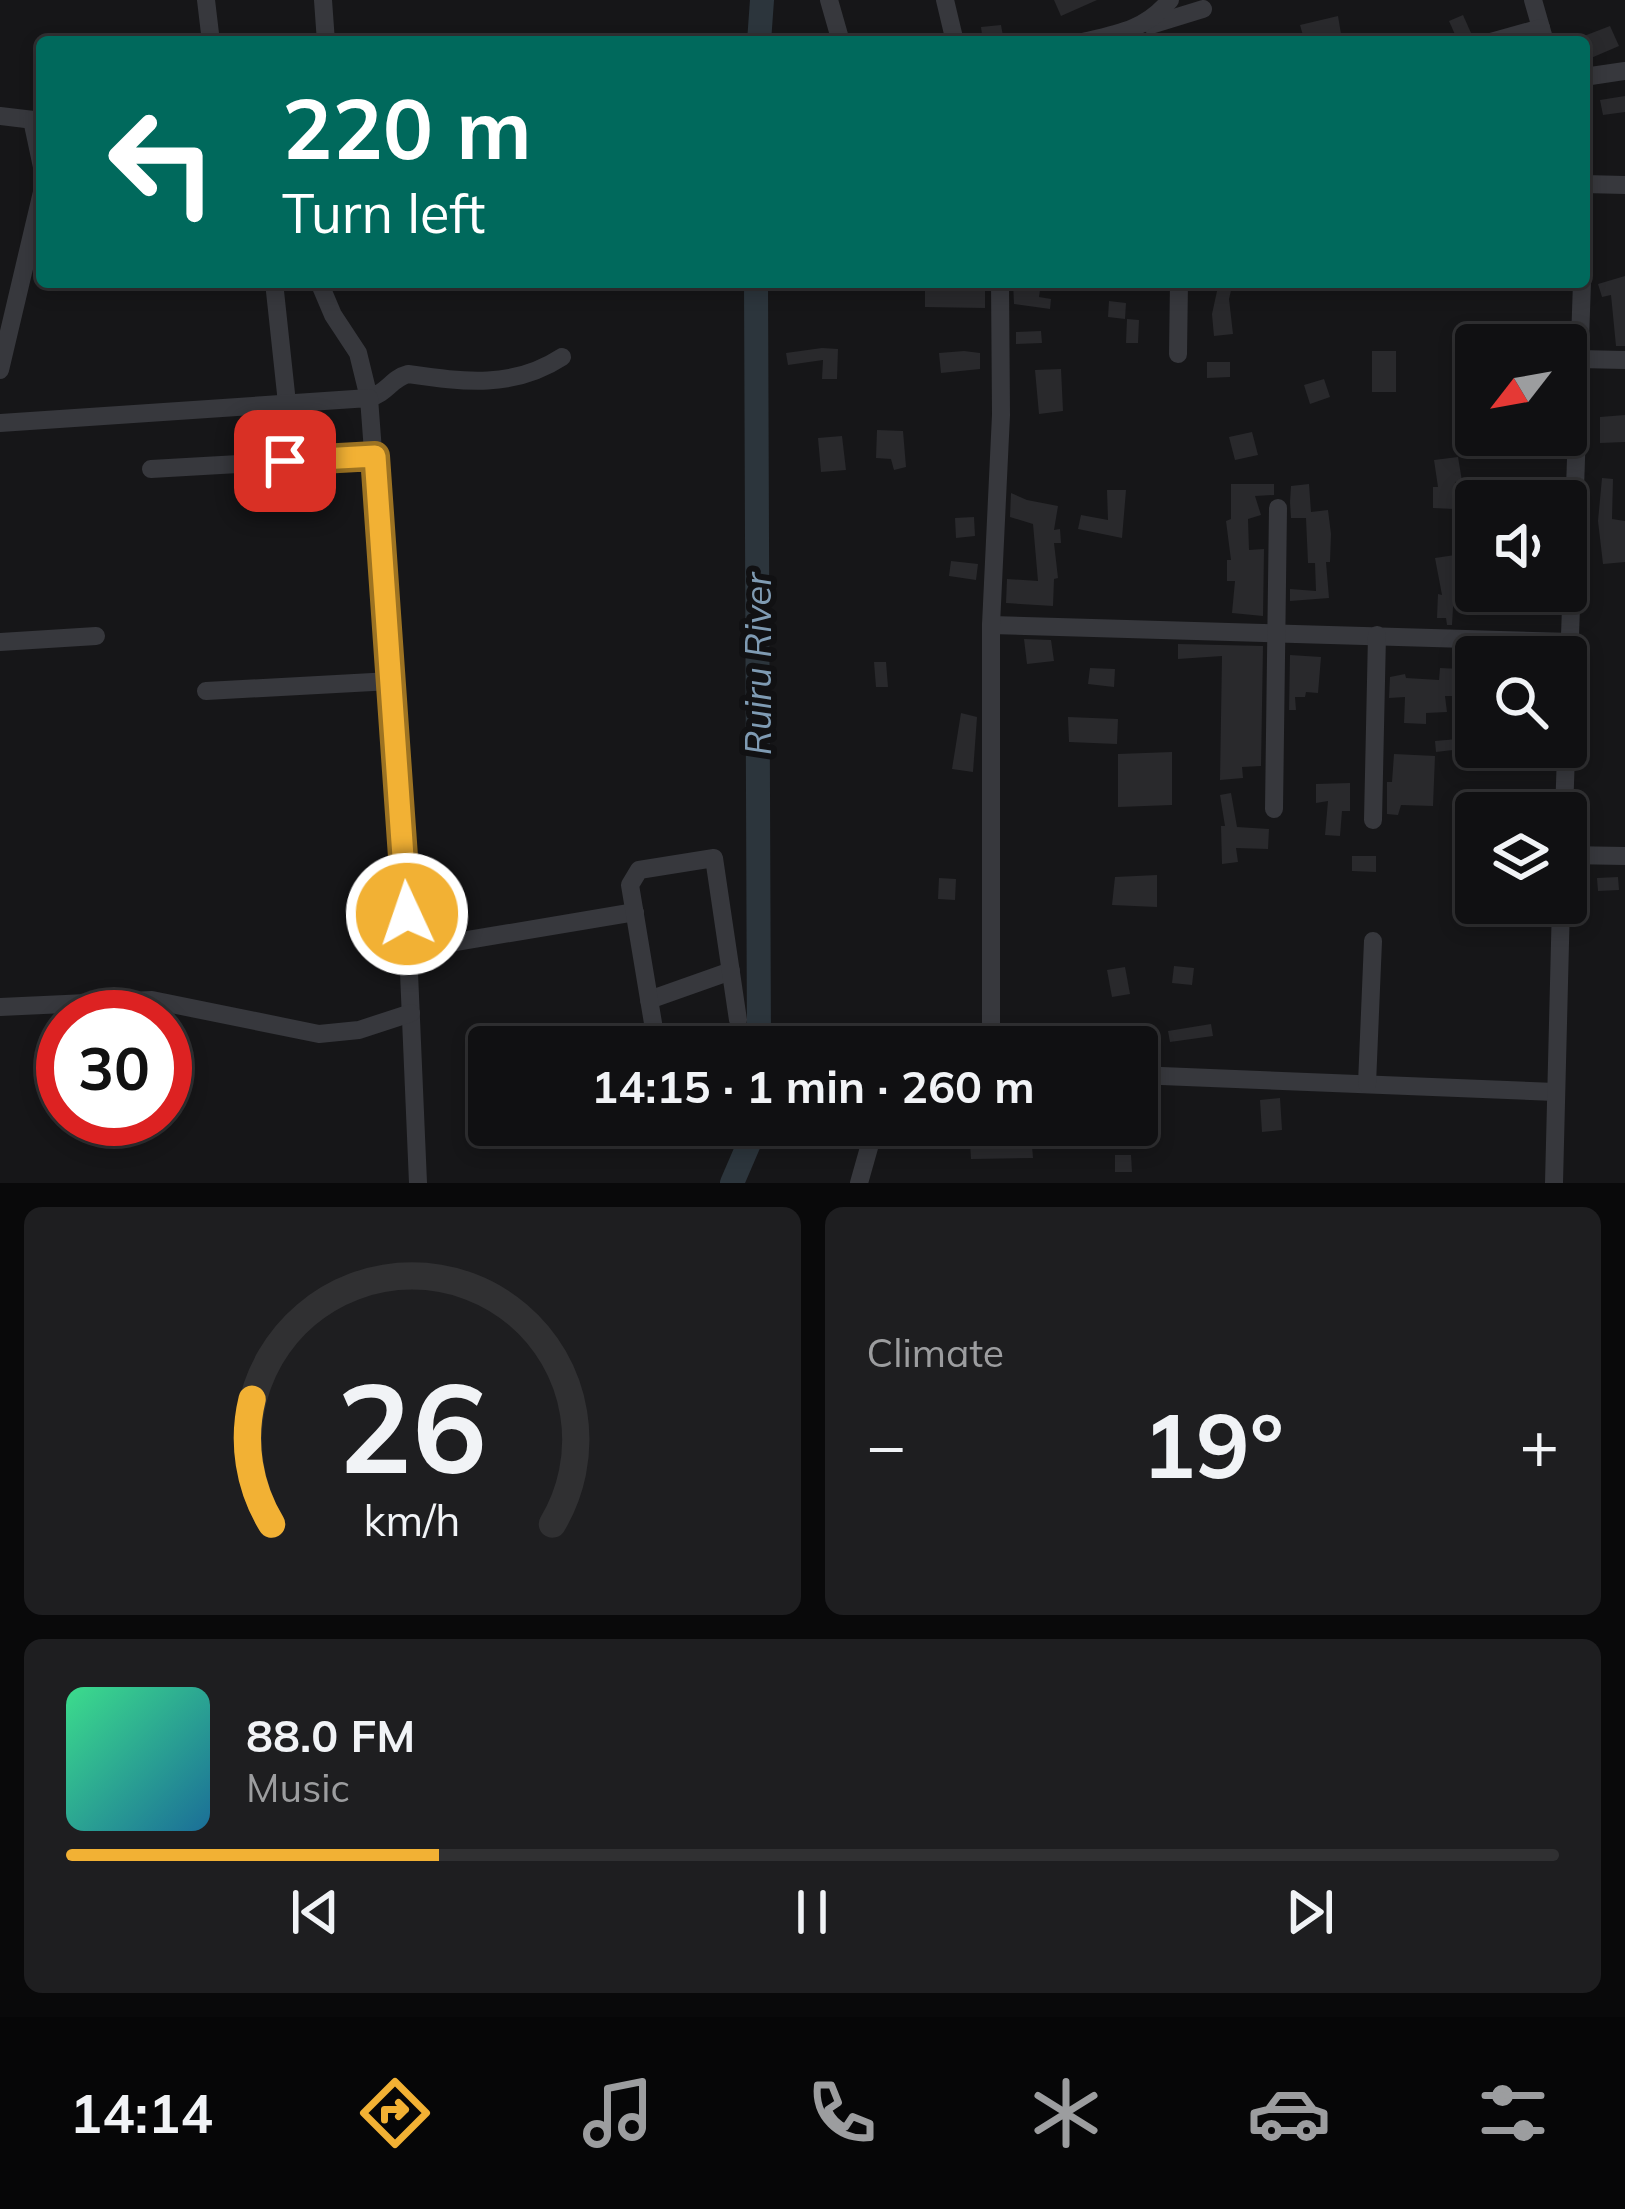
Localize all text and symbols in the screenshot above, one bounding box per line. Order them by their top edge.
text: 220 m [282,75,532,180]
icon: left [84,84,240,240]
text: Turn left [282,179,485,247]
north arrow [1455,324,1587,456]
map controls [1455,324,1587,924]
pin [234,410,336,512]
icon: arrive [252,428,318,494]
button: sound [1455,480,1587,612]
water label: Ruiru River [735,571,780,755]
button: search [1455,636,1587,768]
button: layers [1455,792,1587,924]
position arrow [344,851,470,977]
speed limit sign: 30 [36,990,192,1146]
text: 14:15 · 1 min · 260 m [591,1058,1035,1114]
text: Climate [867,1328,1004,1377]
text: 26 [337,1348,487,1504]
text: 19° [1142,1388,1284,1501]
text: − [867,1403,906,1486]
text: + [1519,1403,1559,1486]
text: km/h [364,1493,461,1547]
text: 88.0 FM [246,1707,415,1763]
text: Music [246,1763,350,1812]
icon: previous [282,1879,348,1945]
icon: pause [779,1879,845,1945]
icon: next [1277,1879,1343,1945]
icon: directions [353,2071,437,2155]
icon: music [576,2071,660,2155]
icon: phone [800,2071,884,2155]
icon: climate [1024,2071,1108,2155]
icon: car [1247,2071,1331,2155]
icon: filters [1471,2071,1555,2155]
text: 14:14 [70,2079,213,2147]

